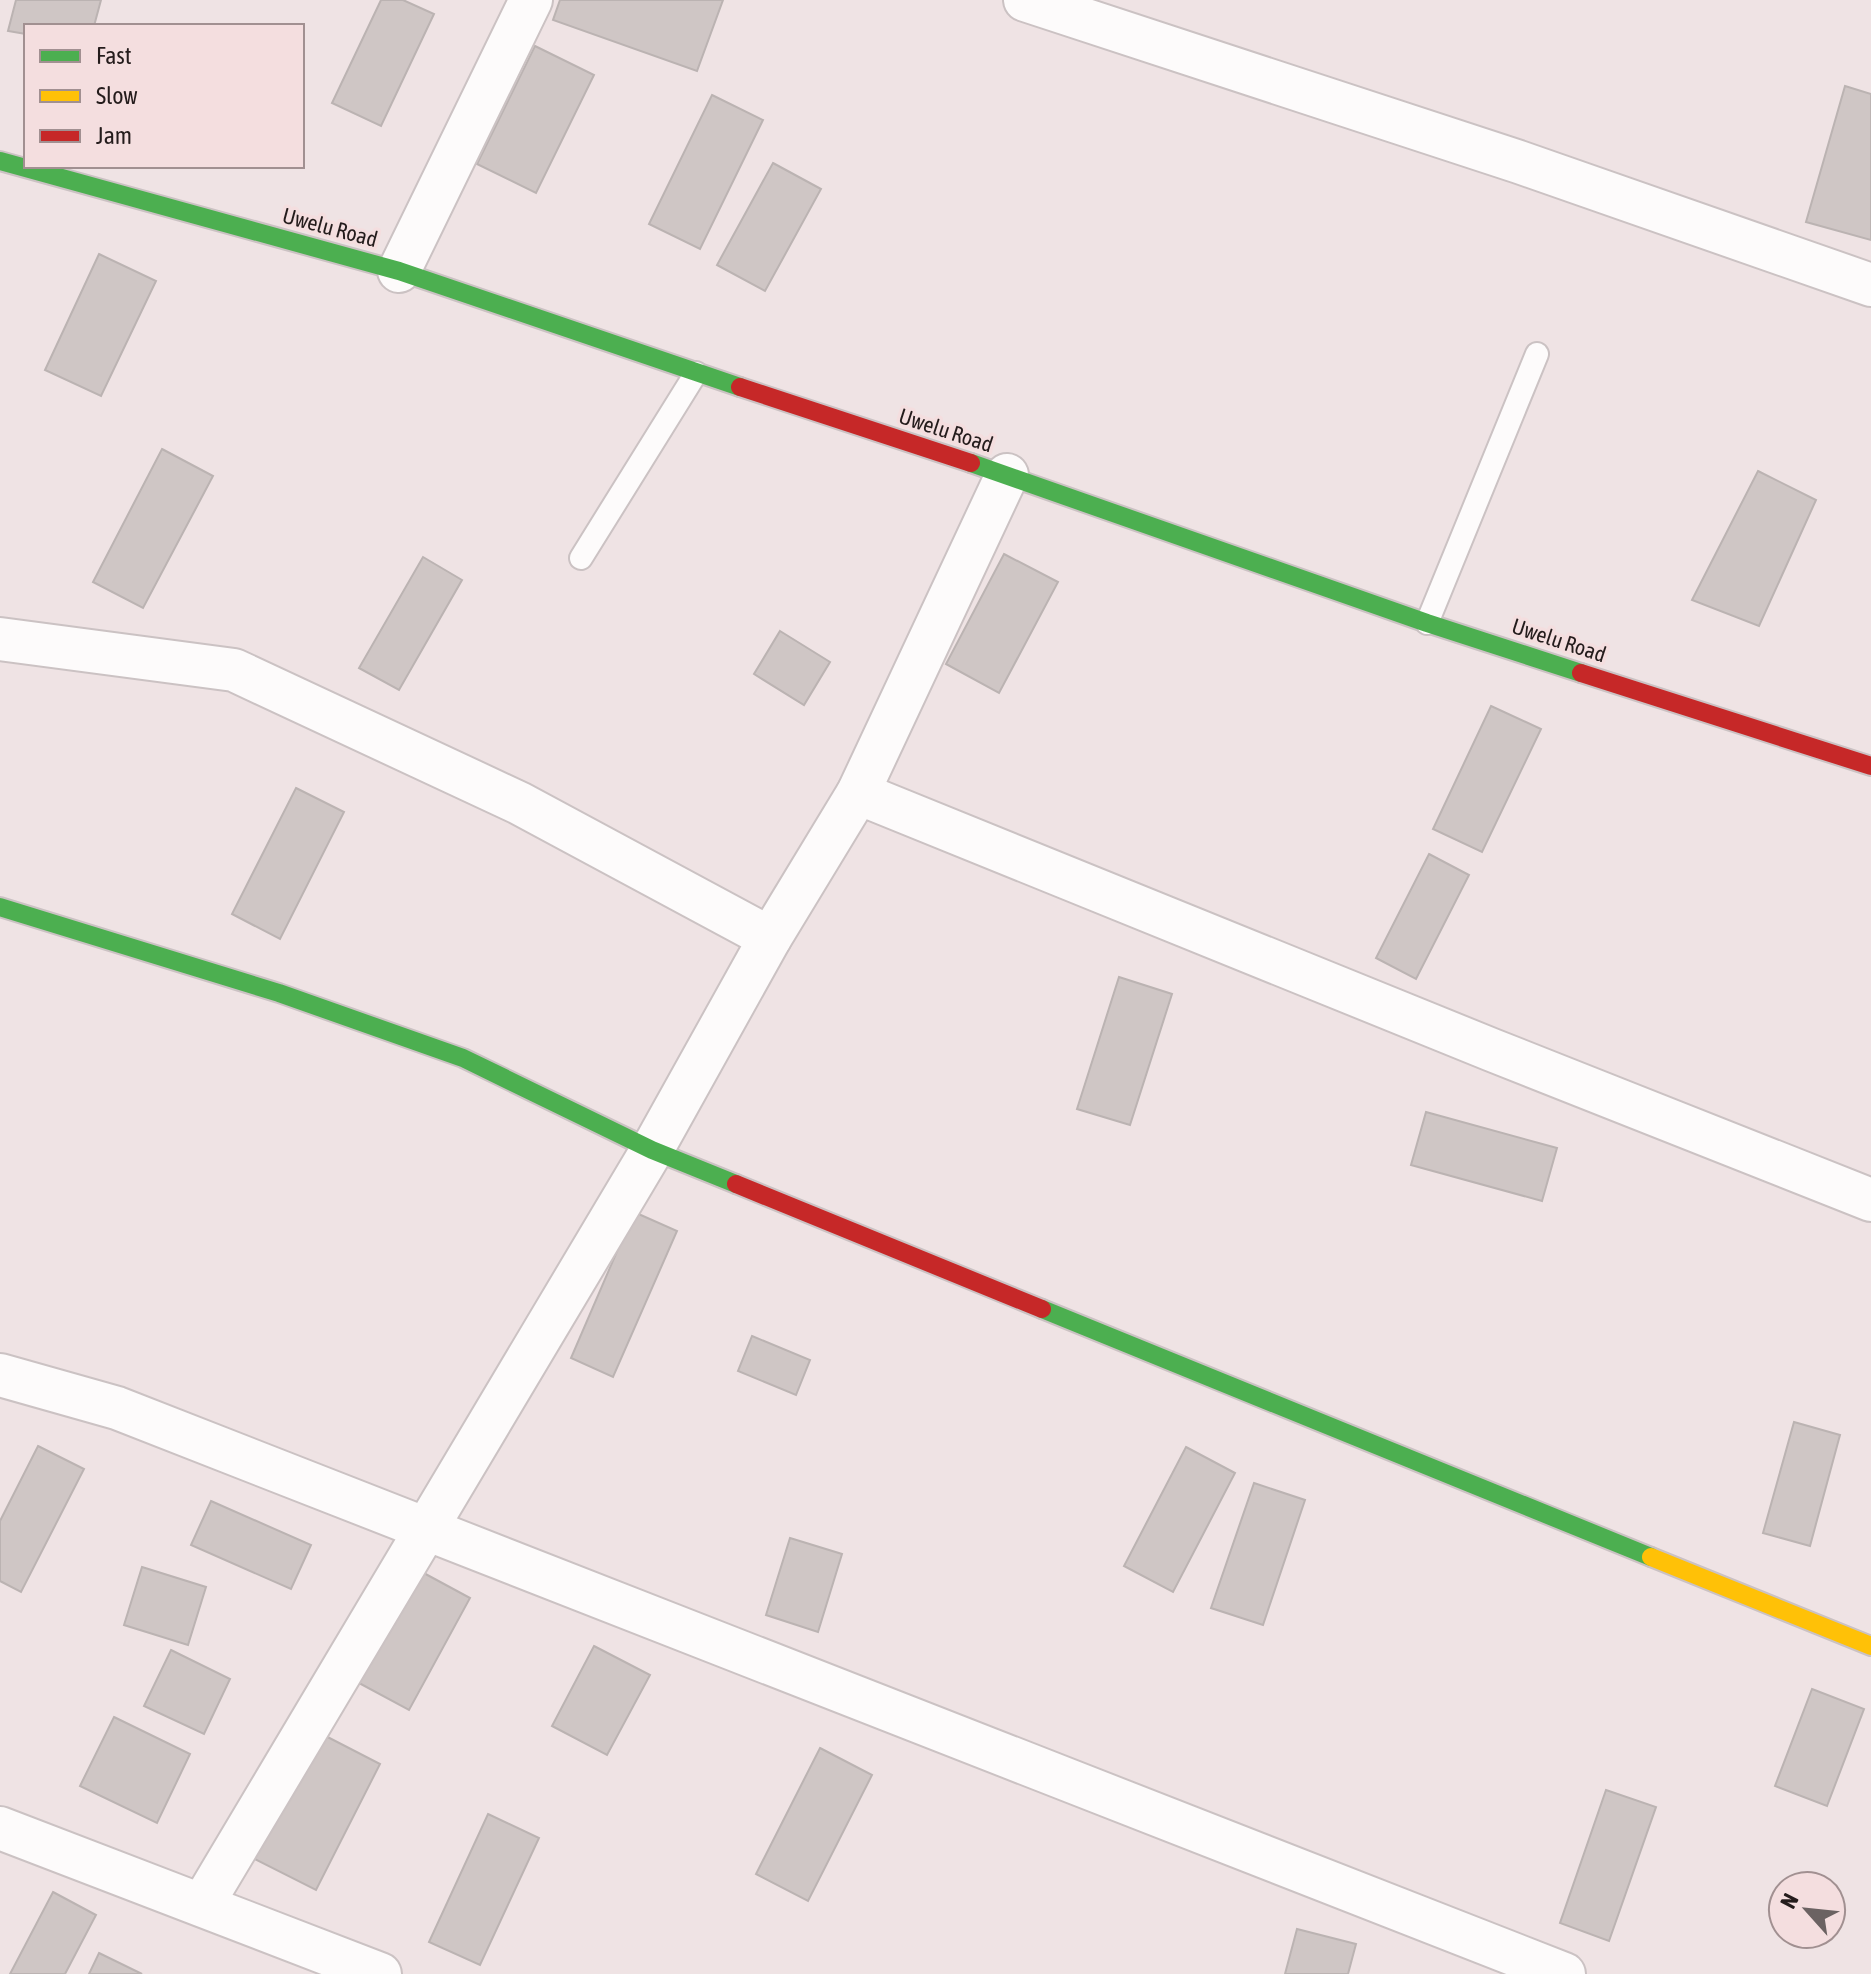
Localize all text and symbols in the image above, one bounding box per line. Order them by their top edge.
legend [24,24,304,168]
text: Fast [96,42,132,69]
text: Slow [96,82,138,109]
text: Jam [96,122,132,149]
street label: Uwelu Road [280,202,380,252]
street label: Uwelu Road [896,403,996,457]
street label: Uwelu Road [1509,613,1609,667]
north arrow [1767,1870,1847,1950]
text: N [1775,1889,1804,1913]

